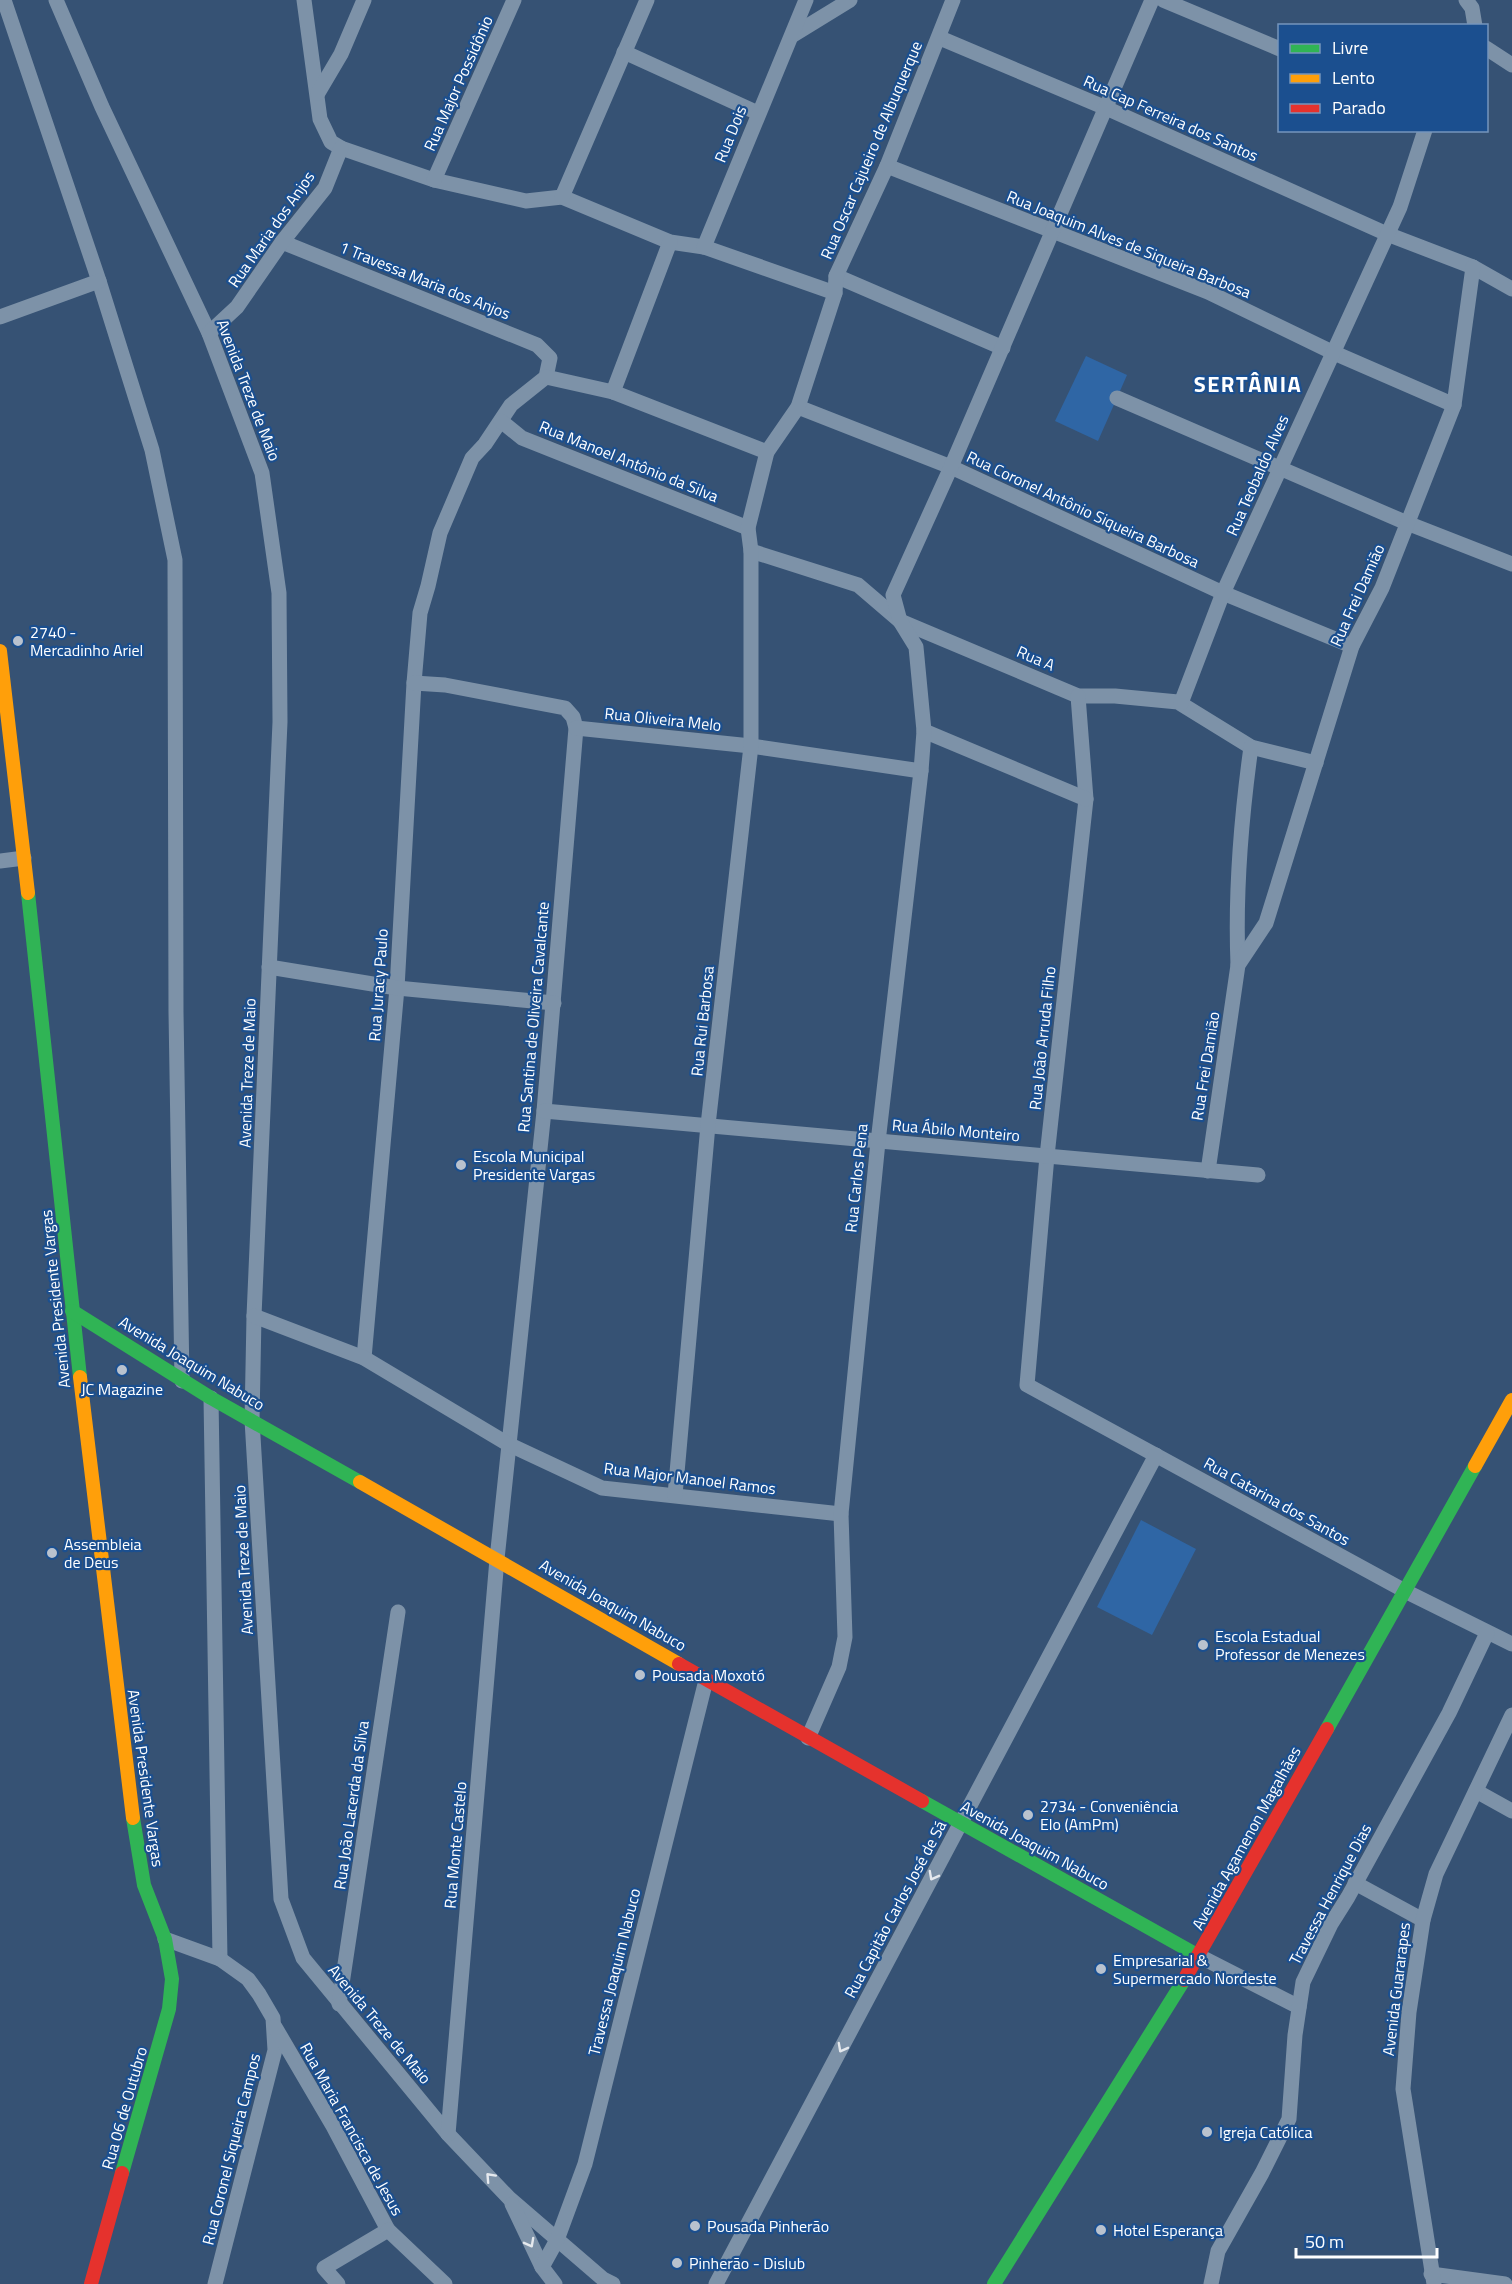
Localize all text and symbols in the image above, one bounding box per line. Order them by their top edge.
street label: Rua Major Possidônio [417,11,499,155]
legend [1278,24,1488,132]
text: Livre [1332,34,1368,61]
street label: Rua Oscar Cajueiro de Albuquerque [814,37,928,263]
text: Lento [1332,64,1375,91]
street label: Rua Cap Ferreira dos Santos [1080,69,1262,167]
text: Parado [1332,94,1386,121]
street label: Rua Dois [708,102,752,166]
street label: Rua Maria dos Anjos [222,166,320,292]
street label: Rua Joaquim Alves de Siqueira Barbosa [1003,184,1255,304]
street label: 1 Travessa Maria dos Anjos [336,235,514,325]
street label: Avenida Treze de Maio [211,316,287,464]
district label: SERTÂNIA [1194,367,1302,401]
street label: Rua Teobaldo Alves [1220,411,1294,539]
street label: Rua Manoel Antônio da Silva [536,414,722,508]
street label: Rua Coronel Antônio Siqueira Barbosa [963,444,1203,574]
street label: Rua Frei Damião [1324,540,1390,650]
place label: 2740 - Mercadinho Ariel [30,620,143,662]
marker: 2740 - Mercadinho Ariel [11,634,25,648]
street label: Rua A [1013,639,1059,677]
street label: Rua Oliveira Melo [603,701,723,737]
street label: Rua Santina de Oliveira Cavalcante [511,901,555,1133]
street label: Rua Juracy Paulo [362,928,394,1042]
street label: Rua Rui Barbosa [684,965,720,1077]
street label: Rua João Arruda Filho [1023,965,1061,1111]
street label: Avenida Treze de Maio [232,998,262,1148]
street label: Rua Frei Damião [1185,1010,1225,1122]
street label: Rua Ábilo Monteiro [891,1112,1021,1148]
street label: Rua Carlos Pena [838,1122,874,1234]
place label: Escola Municipal Presidente Vargas [473,1144,595,1186]
marker: Escola Municipal Presidente Vargas [454,1158,468,1172]
street label: Avenida Presidente Vargas [34,1209,76,1389]
street label: Avenida Joaquim Nabuco [115,1310,269,1416]
marker: JC Magazine [115,1363,129,1377]
place label: JC Magazine [81,1377,163,1401]
street label: Rua Catarina dos Santos [1199,1451,1355,1551]
street label: Rua Major Manoel Ramos [603,1456,777,1500]
street label: Avenida Treze de Maio [227,1485,259,1635]
place label: Assembleia de Deus [64,1532,142,1574]
marker: Assembleia de Deus [45,1546,59,1560]
street label: Avenida Joaquim Nabuco [535,1553,691,1657]
place label: Escola Estadual Professor de Menezes [1215,1624,1365,1666]
marker: Escola Estadual Professor de Menezes [1196,1638,1210,1652]
place label: Pousada Moxotó [652,1663,765,1687]
marker: Pousada Moxotó [633,1668,647,1682]
street label: Avenida Presidente Vargas [122,1688,170,1868]
street label: Rua João Lacerda da Silva [327,1719,375,1891]
street label: Avenida Agamenon Magalhães [1185,1742,1307,1934]
street label: Rua Monte Castelo [437,1780,473,1910]
street label: Avenida Joaquim Nabuco [956,1794,1114,1896]
place label: 2734 - Conveniência Elo (AmPm) [1040,1794,1178,1836]
marker: 2734 - Conveniência Elo (AmPm) [1021,1808,1035,1822]
street label: Rua Capitão Carlos José de Sá [838,1816,952,2002]
street label: Travessa Henrique Dias [1283,1819,1377,1969]
one-way arrow [929,1870,940,1880]
street label: Travessa Joaquim Nabuco [582,1886,646,2058]
street label: Avenida Guararapes [1376,1921,1416,2057]
place label: Empresarial & Supermercado Nordeste [1113,1948,1277,1990]
street label: Avenida Treze de Maio [323,1959,437,2089]
marker: Empresarial & Supermercado Nordeste [1094,1962,1108,1976]
street label: Rua Maria Francisca de Jesus [294,2038,410,2220]
one-way arrow [838,2042,849,2053]
street label: Rua 06 de Outubro [95,2044,153,2172]
street label: Rua Coronel Siqueira Campos [196,2051,266,2247]
place label: Igreja Católica [1219,2120,1312,2144]
marker: Igreja Católica [1200,2125,1214,2139]
one-way arrow [486,2174,497,2184]
place label: Pousada Pinherão [707,2214,829,2238]
place label: Hotel Esperança [1113,2218,1223,2242]
marker: Pousada Pinherão [688,2219,702,2233]
scale bar [1296,2221,1437,2259]
marker: Hotel Esperança [1094,2223,1108,2237]
text: 50 m [1305,2228,1344,2255]
one-way arrow [522,2236,534,2247]
place label: Pinherão - Dislub [689,2251,805,2275]
marker: Pinherão - Dislub [670,2256,684,2270]

